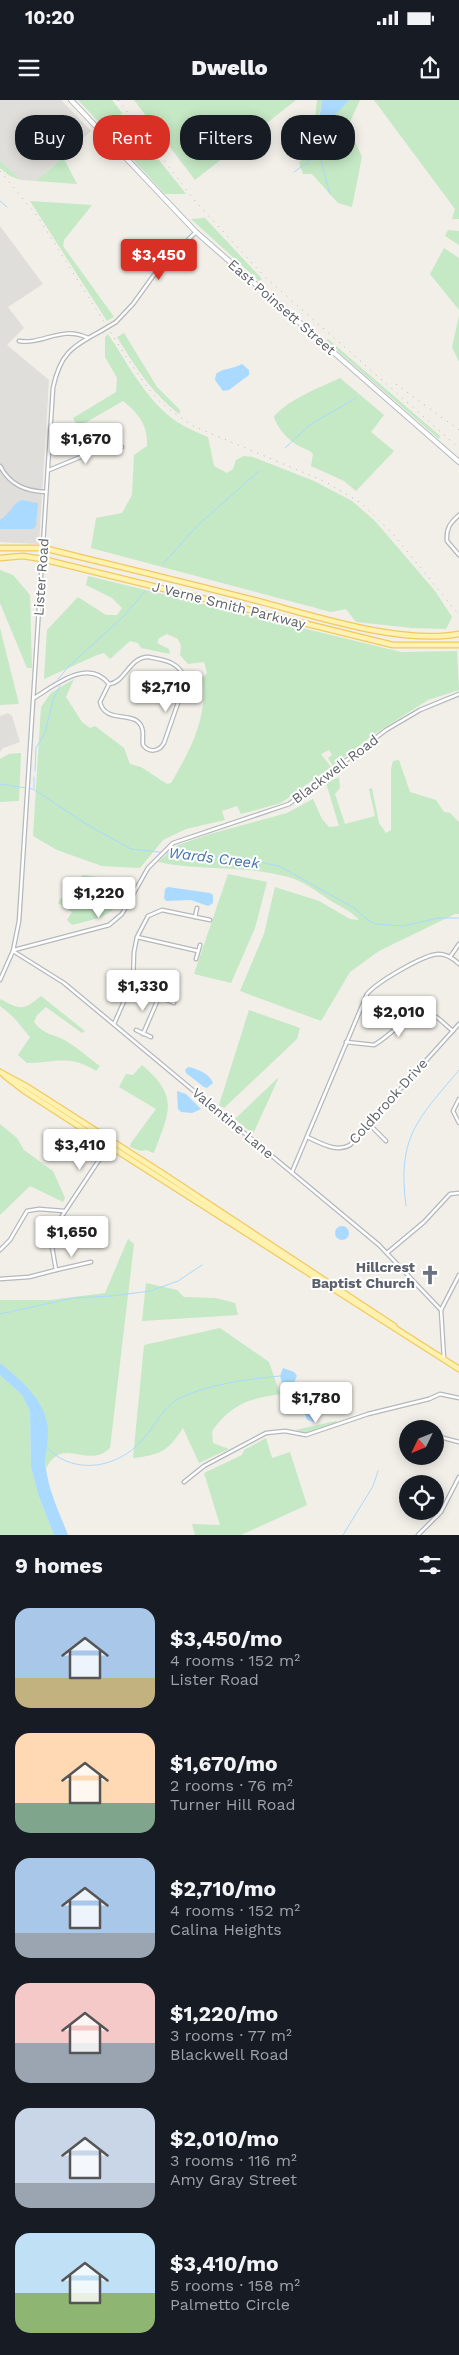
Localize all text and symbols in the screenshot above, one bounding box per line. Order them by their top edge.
text: 10:20 [25,6,75,29]
icon: menu [15,54,43,82]
icon: share [416,54,444,82]
text: Dwello [191,55,268,80]
chip: Buy [15,115,83,160]
chip: Rent [93,115,170,160]
chip: Filters [180,115,271,160]
chip: New [281,115,355,160]
pin: $3,450 [118,238,200,281]
text: $3,450 [132,245,186,264]
street label: East Poinsett Street [225,256,339,358]
pin: $1,670 [45,422,127,465]
text: $1,670 [61,429,111,448]
street label: Lister Road [30,538,52,616]
street label: J Verne Smith Parkway [151,578,308,632]
pin: $2,710 [125,670,207,713]
text: $2,710 [141,677,191,696]
street label: Blackwell Road [289,731,381,807]
water label: Wards Creek [168,843,261,873]
pin: $1,220 [58,876,140,919]
text: $1,220 [73,883,125,902]
pin: $1,330 [102,970,184,1012]
text: $1,330 [117,976,169,995]
pin: $2,010 [358,996,440,1038]
text: $2,010 [373,1002,425,1021]
street label: Coldbrook Drive [345,1055,431,1147]
street label: Valentine Lane [189,1084,277,1162]
pin: $3,410 [39,1128,121,1171]
text: $3,410 [54,1135,106,1154]
pin: $1,650 [31,1216,113,1258]
text: $1,650 [46,1222,98,1241]
place label: Hillcrest Baptist Church [311,1259,415,1291]
church icon: Hillcrest Baptist Church [419,1264,441,1286]
pin: $1,780 [275,1382,357,1424]
text: $1,780 [291,1388,341,1407]
north arrow [399,1420,444,1465]
map controls [399,1420,444,1520]
button: locate [399,1475,444,1520]
icon: filters [416,1551,444,1579]
text: 9 homes [15,1553,103,1578]
text: $3,450/mo [170,1626,282,1651]
icon: home [55,1628,115,1688]
text: 4 rooms · 152 m² [170,1651,300,1670]
text: Lister Road [170,1670,259,1689]
text: $1,670/mo [170,1751,278,1776]
icon: home [55,1753,115,1813]
text: 2 rooms · 76 m² [170,1776,293,1795]
text: Turner Hill Road [170,1795,296,1814]
text: $2,710/mo [170,1876,276,1901]
icon: home [55,1878,115,1938]
text: 4 rooms · 152 m² [170,1901,300,1920]
text: Calina Heights [170,1920,282,1939]
text: $1,220/mo [170,2001,278,2026]
icon: home [55,2003,115,2063]
text: 3 rooms · 77 m² [170,2026,292,2045]
text: Blackwell Road [170,2045,289,2064]
text: $2,010/mo [170,2126,279,2151]
icon: home [55,2128,115,2188]
text: 3 rooms · 116 m² [170,2151,297,2170]
text: Amy Gray Street [170,2170,297,2189]
text: $3,410/mo [170,2251,279,2276]
icon: home [55,2253,115,2313]
text: 5 rooms · 158 m² [170,2276,300,2295]
text: Palmetto Circle [170,2295,290,2314]

